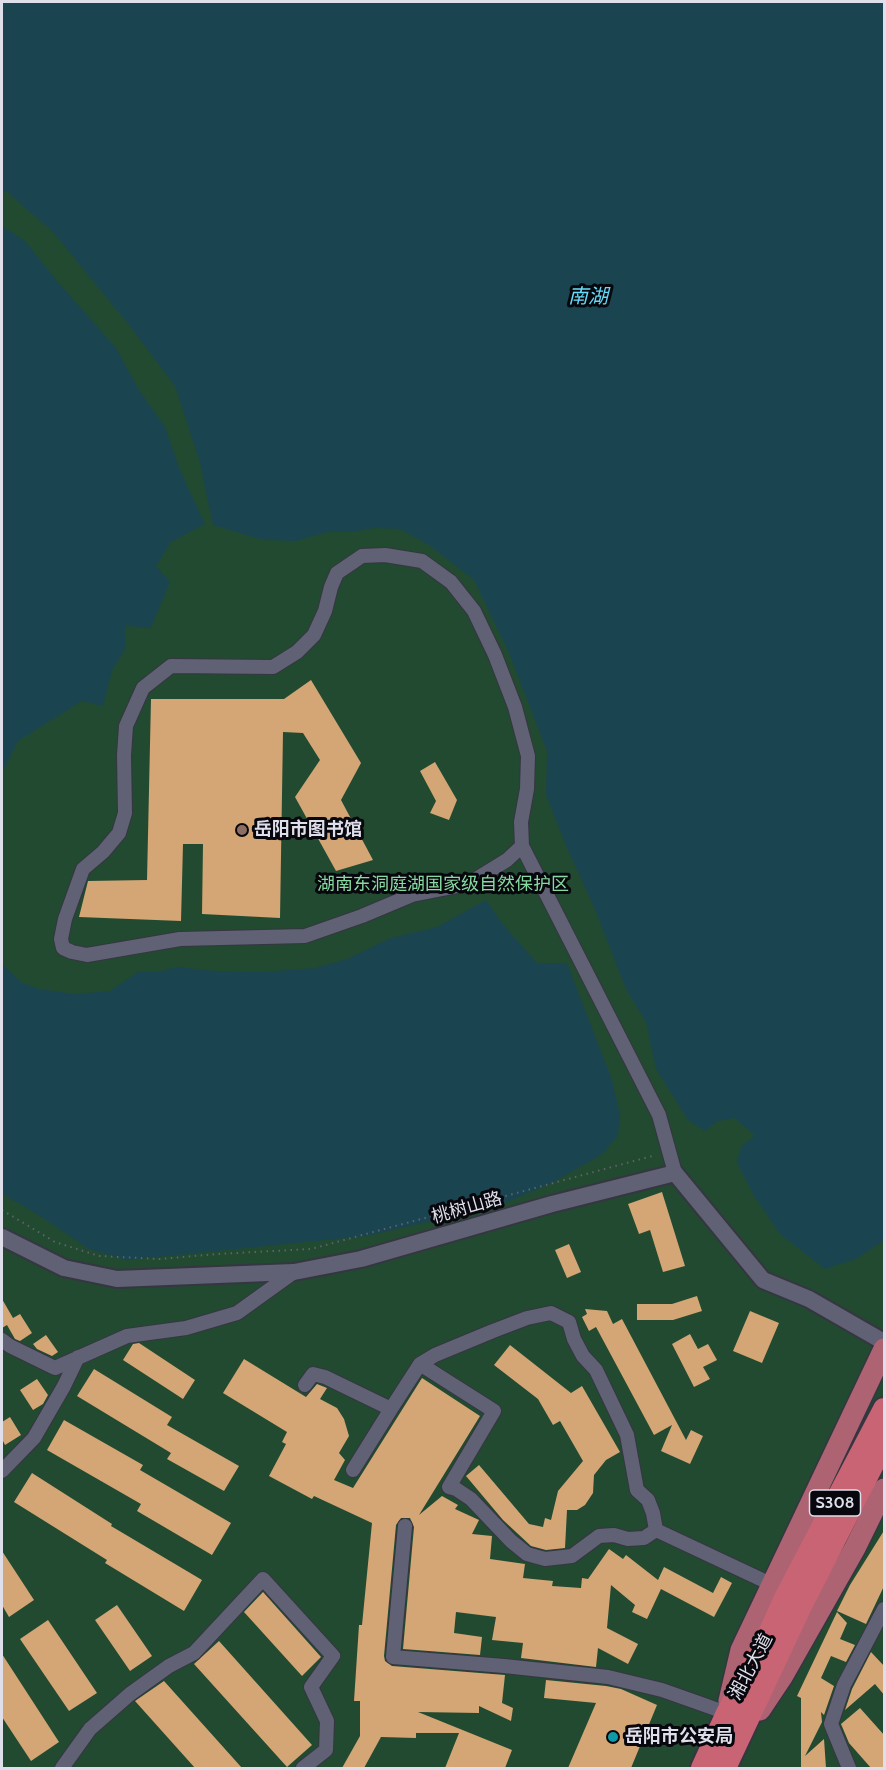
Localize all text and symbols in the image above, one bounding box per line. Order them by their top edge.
water label: 南湖 [568,285,608,309]
place label: 岳阳市图书馆 [254,819,362,841]
marker: 岳阳市图书馆 [235,823,249,837]
park label: 湖南东洞庭湖国家级自然保护区 [317,874,569,896]
street label: 桃树山路 [429,1188,505,1228]
road number: S308 [810,1490,860,1516]
street label: 湘北大道 [725,1630,777,1704]
place label: 岳阳市公安局 [625,1726,733,1748]
marker: 岳阳市公安局 [606,1730,620,1744]

